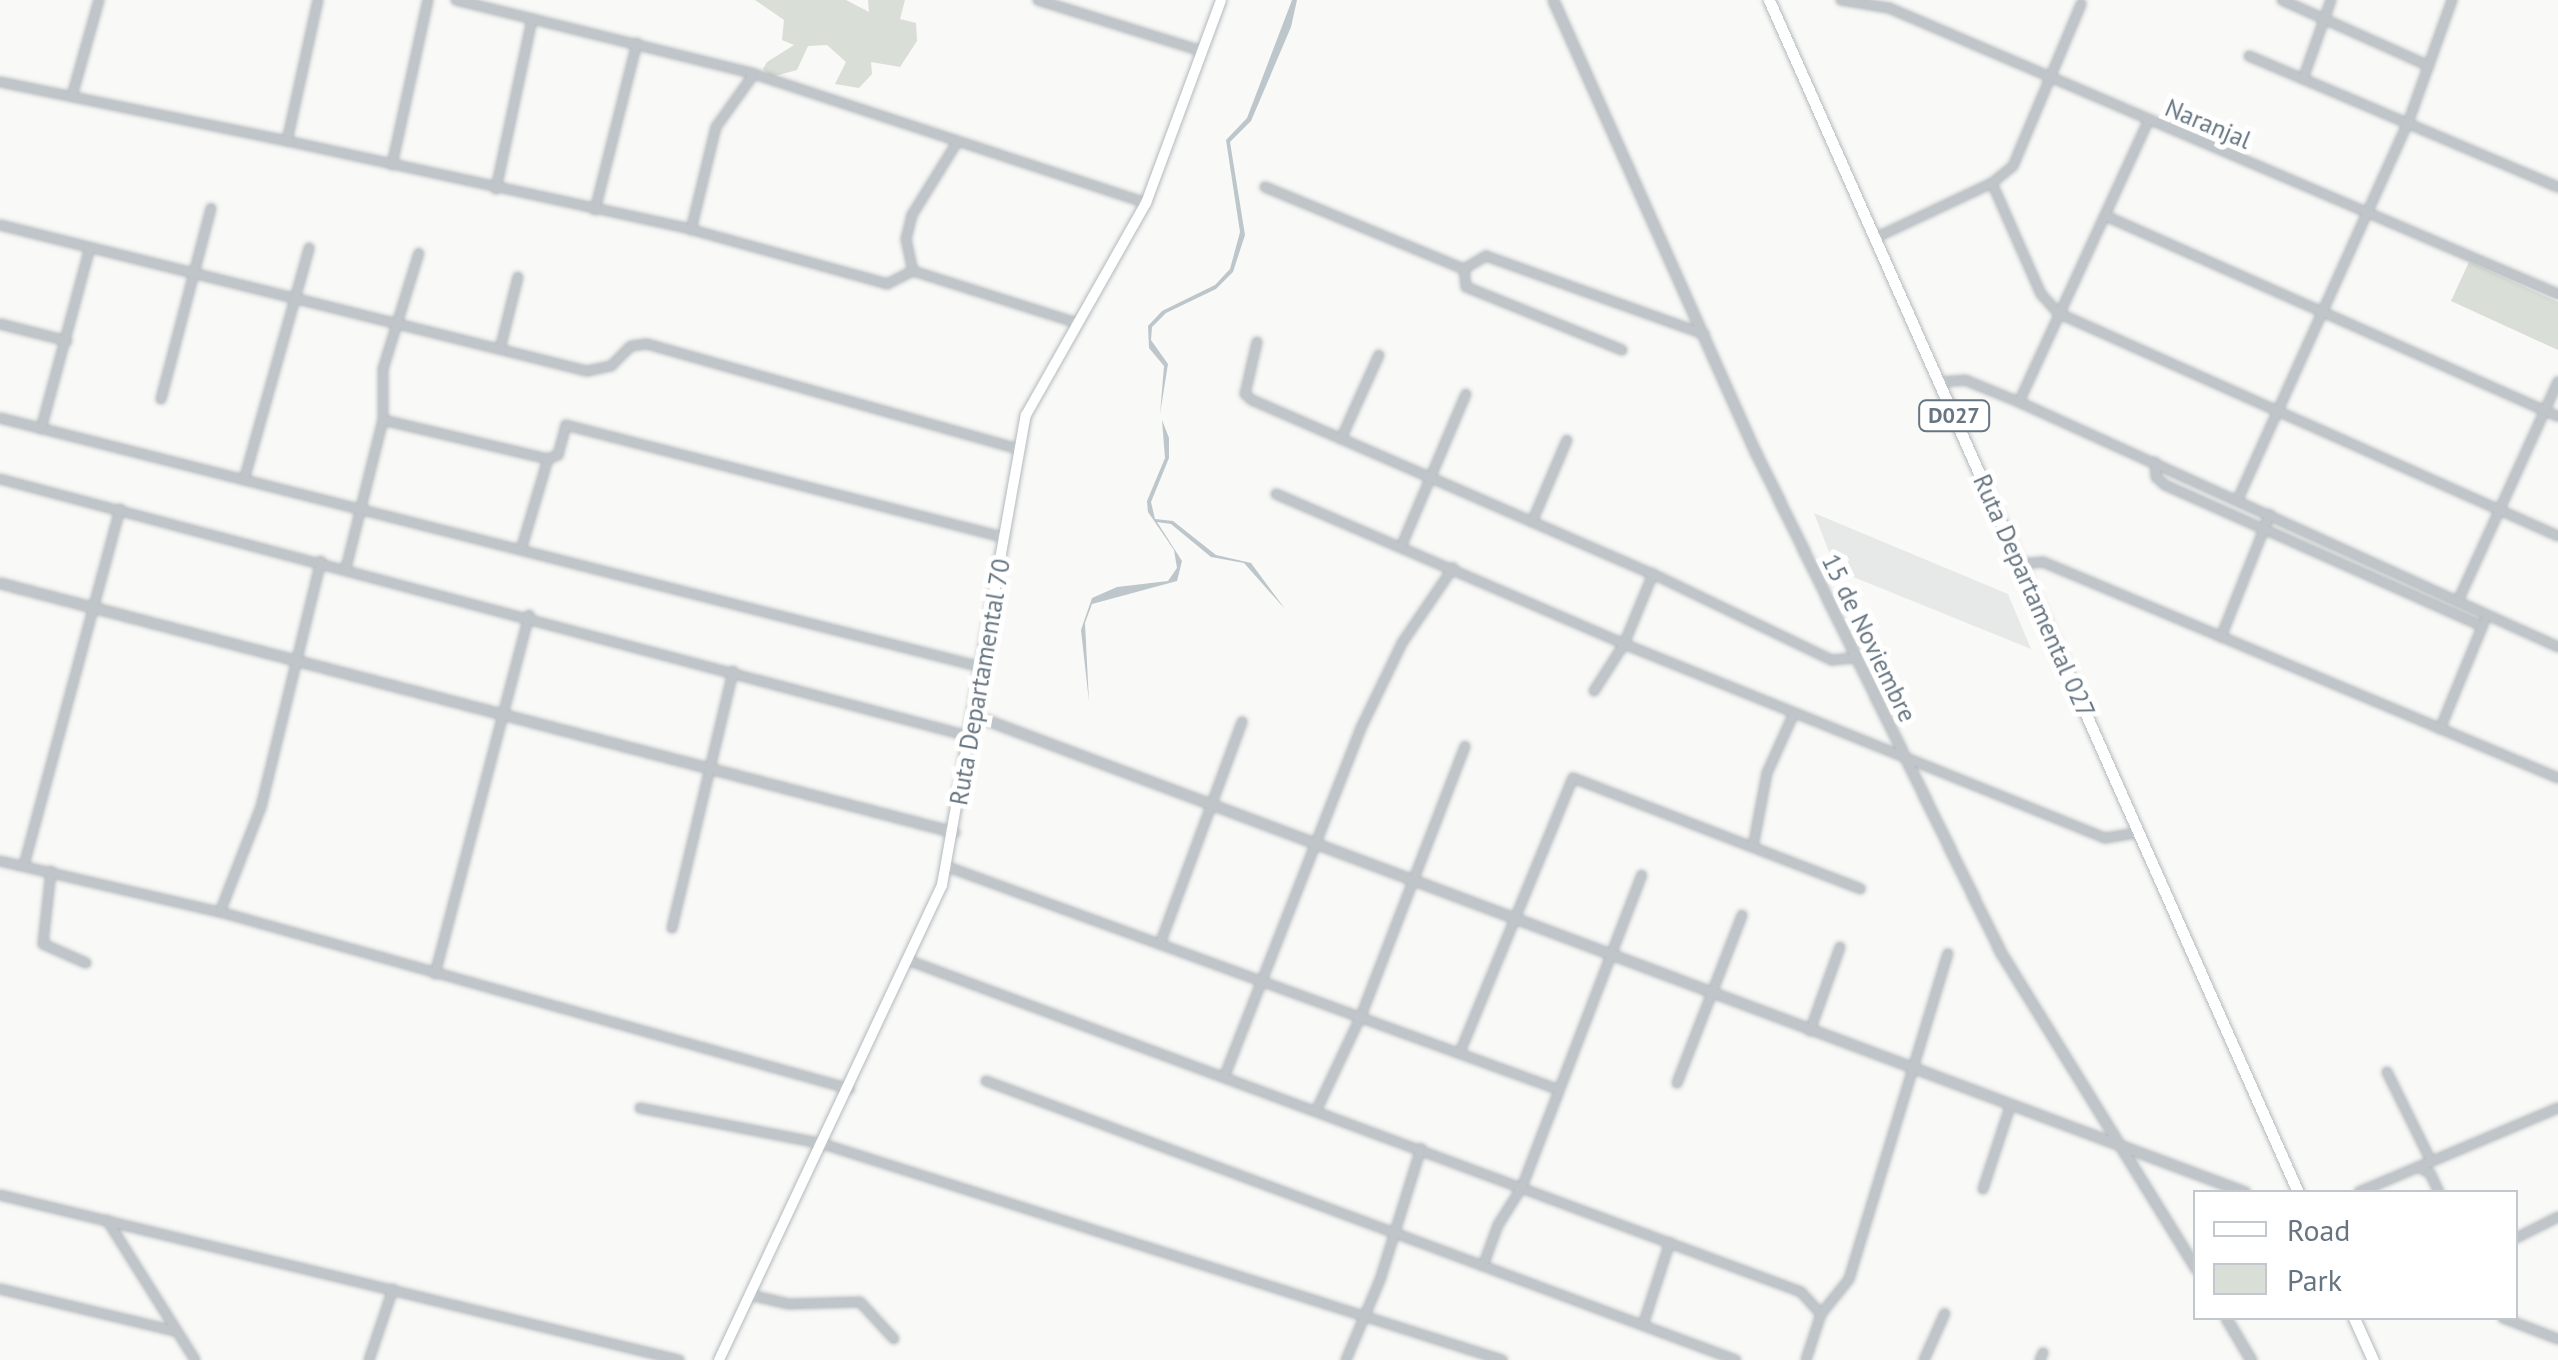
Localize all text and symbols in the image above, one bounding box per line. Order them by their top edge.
street label: Naranjal [2161,93,2255,155]
road number: D027 [1916,399,1992,433]
street label: Ruta Departamental 027 [1967,470,2101,722]
street label: 15 de Noviembre [1815,549,1923,727]
street label: Ruta Departamental 70 [944,557,1016,807]
legend [2193,1190,2518,1320]
text: Road [2287,1210,2351,1249]
text: Park [2287,1260,2342,1299]

